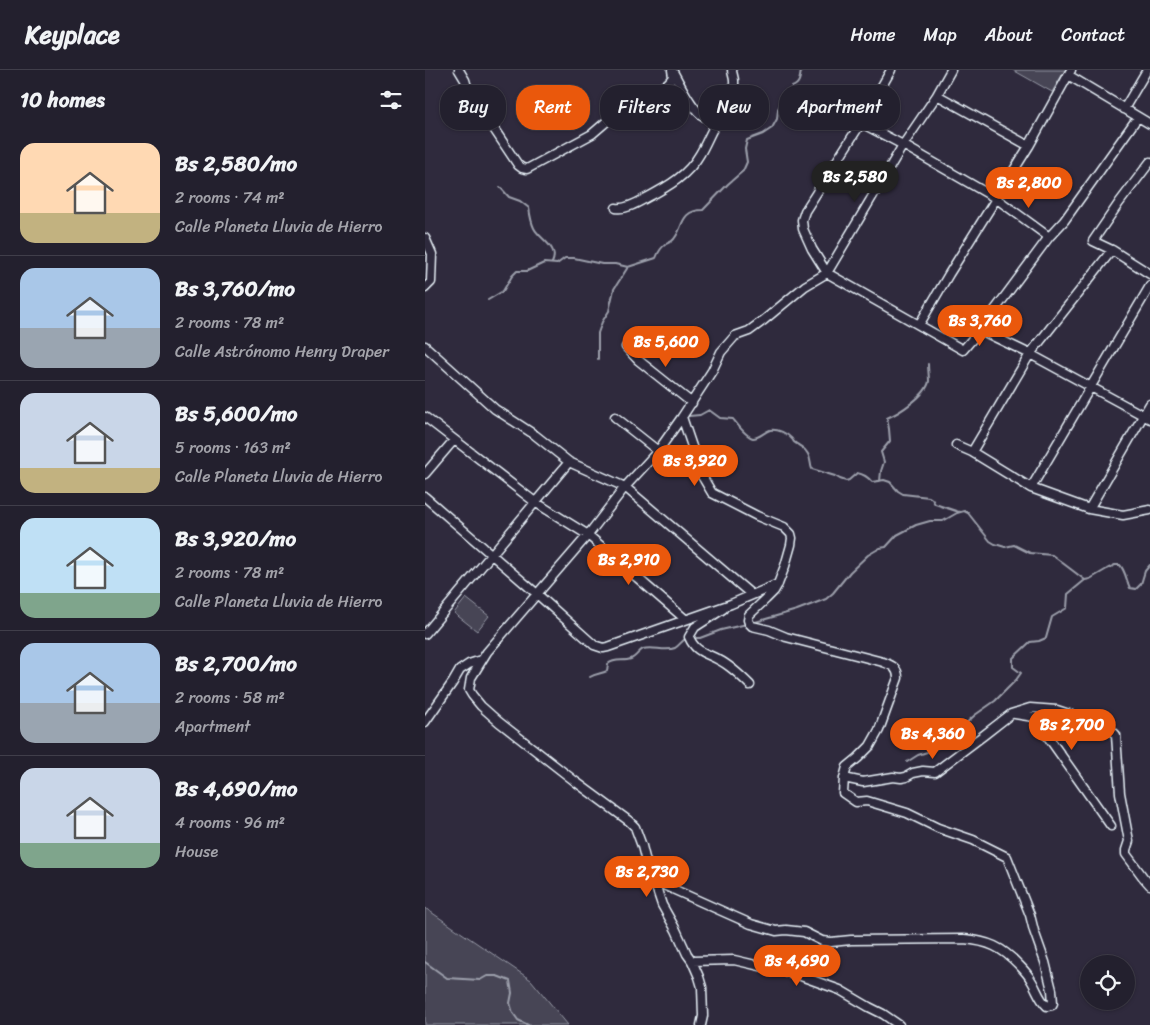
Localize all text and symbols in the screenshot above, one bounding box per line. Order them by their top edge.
text: Keyplace [25,14,120,56]
text: Home [851,19,896,51]
text: Map [924,19,957,51]
text: About [985,19,1033,51]
text: Contact [1061,19,1125,51]
text: 10 homes [20,81,105,119]
chip: Buy [440,85,506,130]
chip: Rent [516,85,590,130]
chip: Filters [600,85,689,130]
chip: New [699,85,769,130]
chip: Apartment [779,85,900,130]
icon: filters [377,86,405,114]
text: Bs 2,580/mo [175,145,297,183]
pin: Bs 2,580 [803,160,907,203]
text: Bs 2,580 [823,162,887,191]
icon: home [60,163,120,223]
pin: Bs 2,800 [977,166,1081,209]
text: Bs 2,800 [996,168,1062,197]
text: 2 rooms · 74 m² [175,183,285,212]
text: Calle Planeta Lluvia de Hierro [175,212,382,241]
text: Bs 3,760/mo [175,270,295,308]
icon: home [60,288,120,348]
pin: Bs 3,760 [928,304,1032,347]
text: Bs 3,760 [948,306,1012,335]
text: 2 rooms · 78 m² [175,308,284,337]
pin: Bs 5,600 [614,326,718,368]
text: Bs 5,600 [633,327,699,356]
text: Calle Astrónomo Henry Draper [175,337,389,366]
text: Bs 5,600/mo [175,395,298,433]
icon: home [60,413,120,473]
text: 5 rooms · 163 m² [175,433,291,462]
pin: Bs 3,920 [643,444,747,487]
text: Bs 3,920 [663,446,727,475]
text: Calle Planeta Lluvia de Hierro [175,462,382,491]
text: Bs 3,920/mo [175,520,296,558]
icon: home [60,538,120,598]
pin: Bs 2,910 [577,544,681,586]
text: Bs 2,910 [598,545,660,574]
text: 2 rooms · 78 m² [175,558,284,587]
text: Calle Planeta Lluvia de Hierro [175,587,382,616]
text: Bs 2,700/mo [175,645,297,683]
icon: home [60,663,120,723]
text: 2 rooms · 58 m² [175,683,285,712]
pin: Bs 2,700 [1020,708,1124,751]
text: Bs 2,700 [1040,710,1104,739]
text: Apartment [175,712,251,741]
pin: Bs 4,360 [881,718,985,760]
text: Bs 4,360 [901,719,965,748]
text: Bs 4,690/mo [175,770,297,808]
icon: home [60,788,120,848]
text: 4 rooms · 96 m² [175,808,285,837]
text: House [175,837,218,866]
pin: Bs 2,730 [595,856,699,898]
text: Bs 2,730 [615,857,679,886]
pin: Bs 4,690 [745,944,849,987]
text: Bs 4,690 [765,946,829,975]
map controls [1080,955,1135,1010]
button: locate [1080,955,1135,1010]

